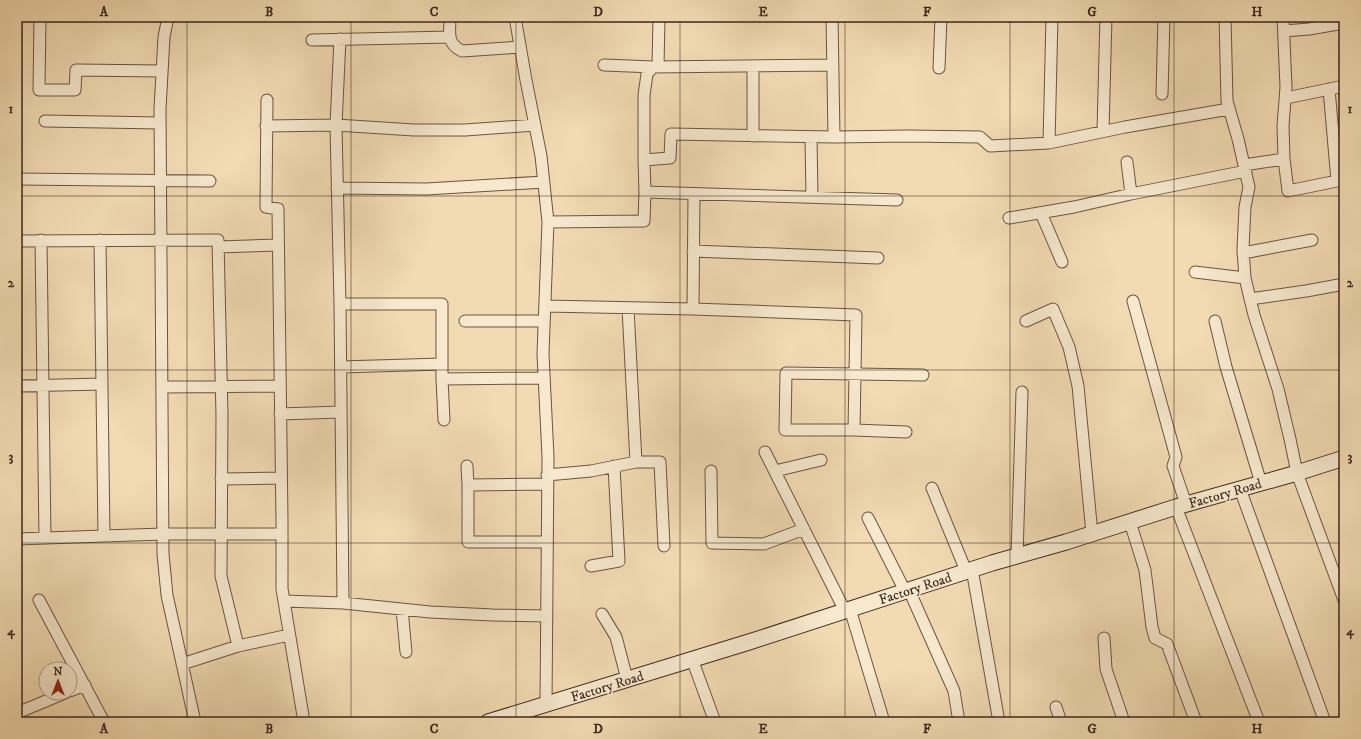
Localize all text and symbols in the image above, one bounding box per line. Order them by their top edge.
text: A [99,4,109,20]
text: B [265,4,273,20]
text: C [430,4,439,20]
text: D [593,4,603,20]
text: E [758,4,768,20]
text: F [923,4,932,20]
text: G [1087,4,1097,20]
text: H [1252,4,1263,20]
text: 1 [9,101,14,117]
text: 1 [1348,101,1353,117]
text: 2 [8,275,15,291]
text: 2 [1347,275,1354,291]
text: 3 [9,449,14,465]
text: 3 [1348,449,1353,465]
street label: Factory Road [1187,475,1264,513]
street label: Factory Road [877,569,954,609]
text: 4 [6,623,15,640]
text: 4 [1345,623,1354,640]
north arrow [38,661,78,701]
text: N [53,665,63,679]
street label: Factory Road [569,667,646,707]
text: A [99,721,109,737]
text: B [265,721,273,737]
text: C [430,721,439,737]
text: D [593,721,603,737]
text: E [758,721,768,737]
text: F [923,721,932,737]
text: G [1087,721,1097,737]
text: H [1252,721,1263,737]

